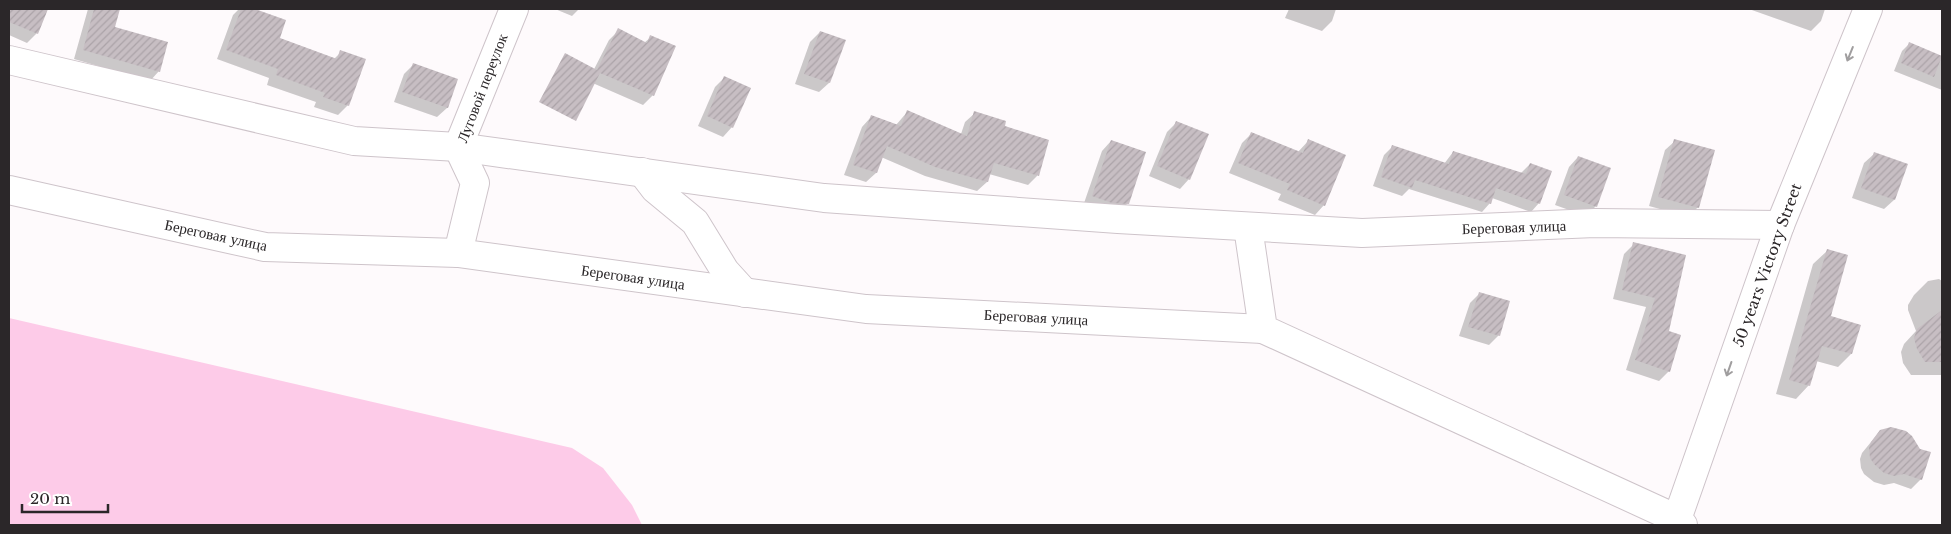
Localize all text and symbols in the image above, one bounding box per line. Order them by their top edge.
street label: Луговой переулок [453,30,512,145]
one-way arrow [1844,46,1854,61]
street label: 50 years Victory Street [1729,180,1806,349]
street label: Береговая улица [163,215,269,255]
street label: Береговая улица [1461,216,1567,238]
street label: Береговая улица [580,260,686,294]
street label: Береговая улица [983,305,1089,329]
one-way arrow [1724,361,1734,377]
scale bar [22,482,109,514]
text: 20 m [30,489,70,508]

